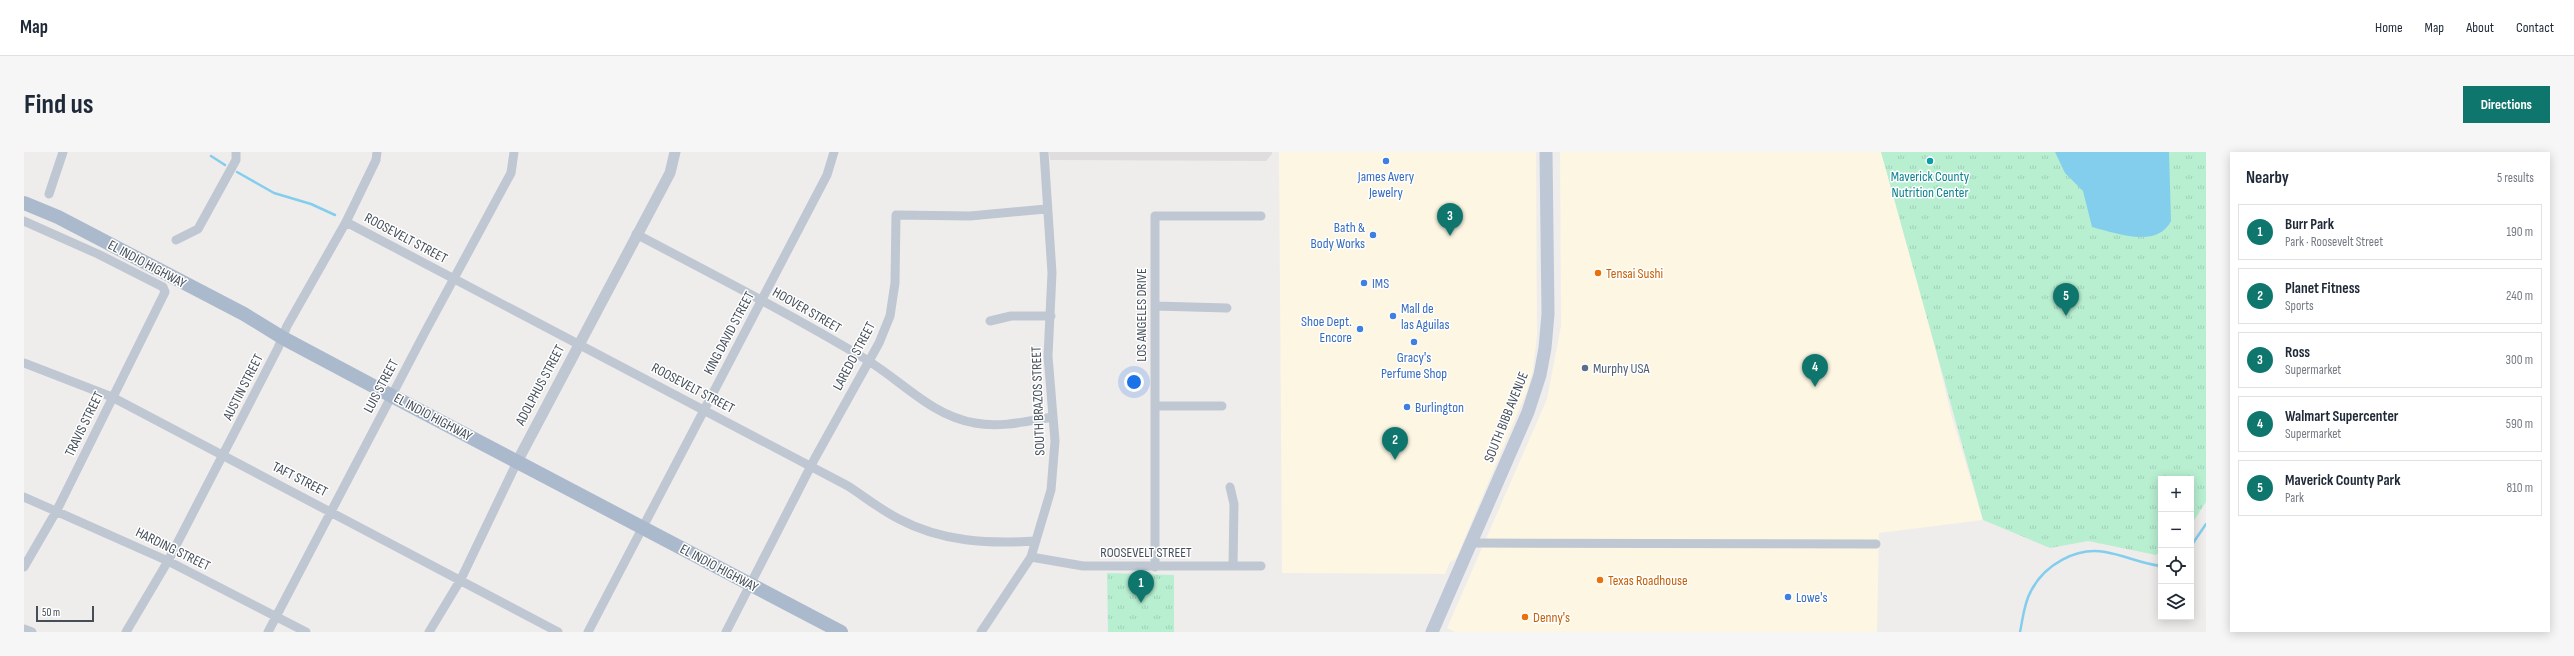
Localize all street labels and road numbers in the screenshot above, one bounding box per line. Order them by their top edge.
street label: ROOSEVELT STREET [362,209,451,267]
street label: EL INDIO HIGHWAY [105,236,189,292]
street label: LOS ANGELES DRIVE [1133,268,1150,362]
street label: HOOVER STREET [769,283,845,337]
street label: KING DAVID STREET [700,288,758,377]
street label: LAREDO STREET [829,319,879,393]
street label: ADOLPHUS STREET [511,342,568,429]
street label: SOUTH BRAZOS STREET [1028,346,1048,456]
street label: AUSTIN STREET [219,351,267,424]
street label: LUIS STREET [360,356,402,416]
street label: ROOSEVELT STREET [649,359,738,417]
street label: SOUTH BIBB AVENUE [1480,369,1532,465]
street label: TRAVIS STREET [61,388,107,459]
street label: EL INDIO HIGHWAY [391,389,475,445]
street label: TAFT STREET [270,458,331,500]
street label: HARDING STREET [133,524,213,575]
street label: EL INDIO HIGHWAY [677,540,761,596]
street label: ROOSEVELT STREET [1100,544,1192,561]

